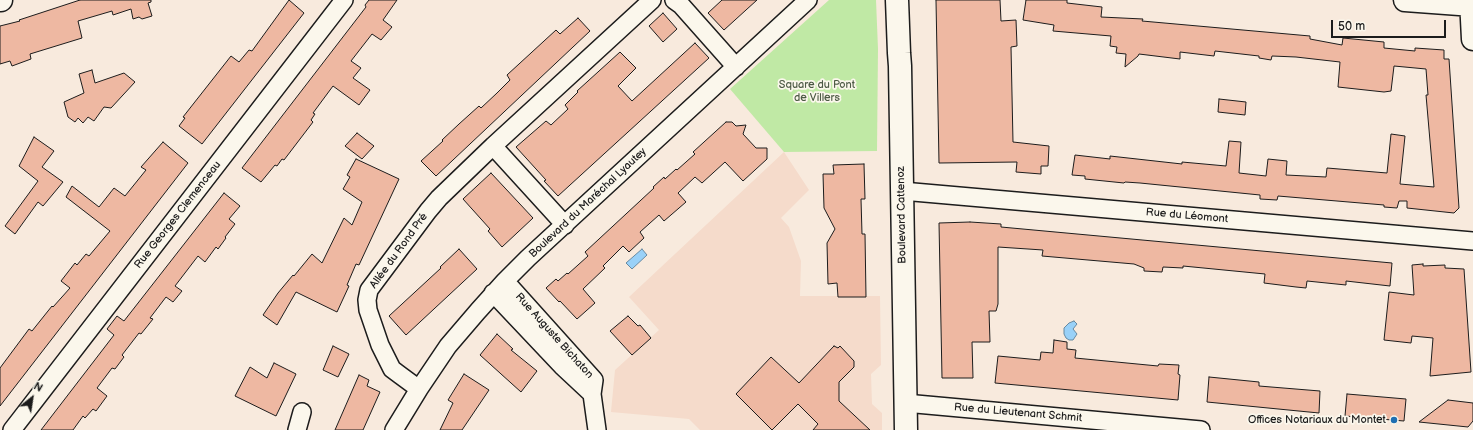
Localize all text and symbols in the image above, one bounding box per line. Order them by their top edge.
scale bar [1333,12,1448,38]
text: 50 m [1338,19,1365,34]
park label: Square du Pont de Villers [779,78,855,104]
street label: Boulevard du Maréchal Lyautey [527,145,649,261]
street label: Rue Georges Clemenceau [132,159,224,271]
street label: Boulevard Cattenoz [895,166,909,264]
street label: Rue du Léomont [1145,206,1229,226]
street label: Allée du Rond Pré [367,211,431,291]
street label: Rue Auguste Bichaton [512,291,596,381]
north arrow [12,378,52,418]
text: N [31,379,45,395]
street label: Rue du Lieutenant Schmit [953,401,1083,425]
place label: Offices Notariaux du Montet [1248,413,1386,427]
marker: Offices Notariaux du Montet [1389,415,1399,425]

